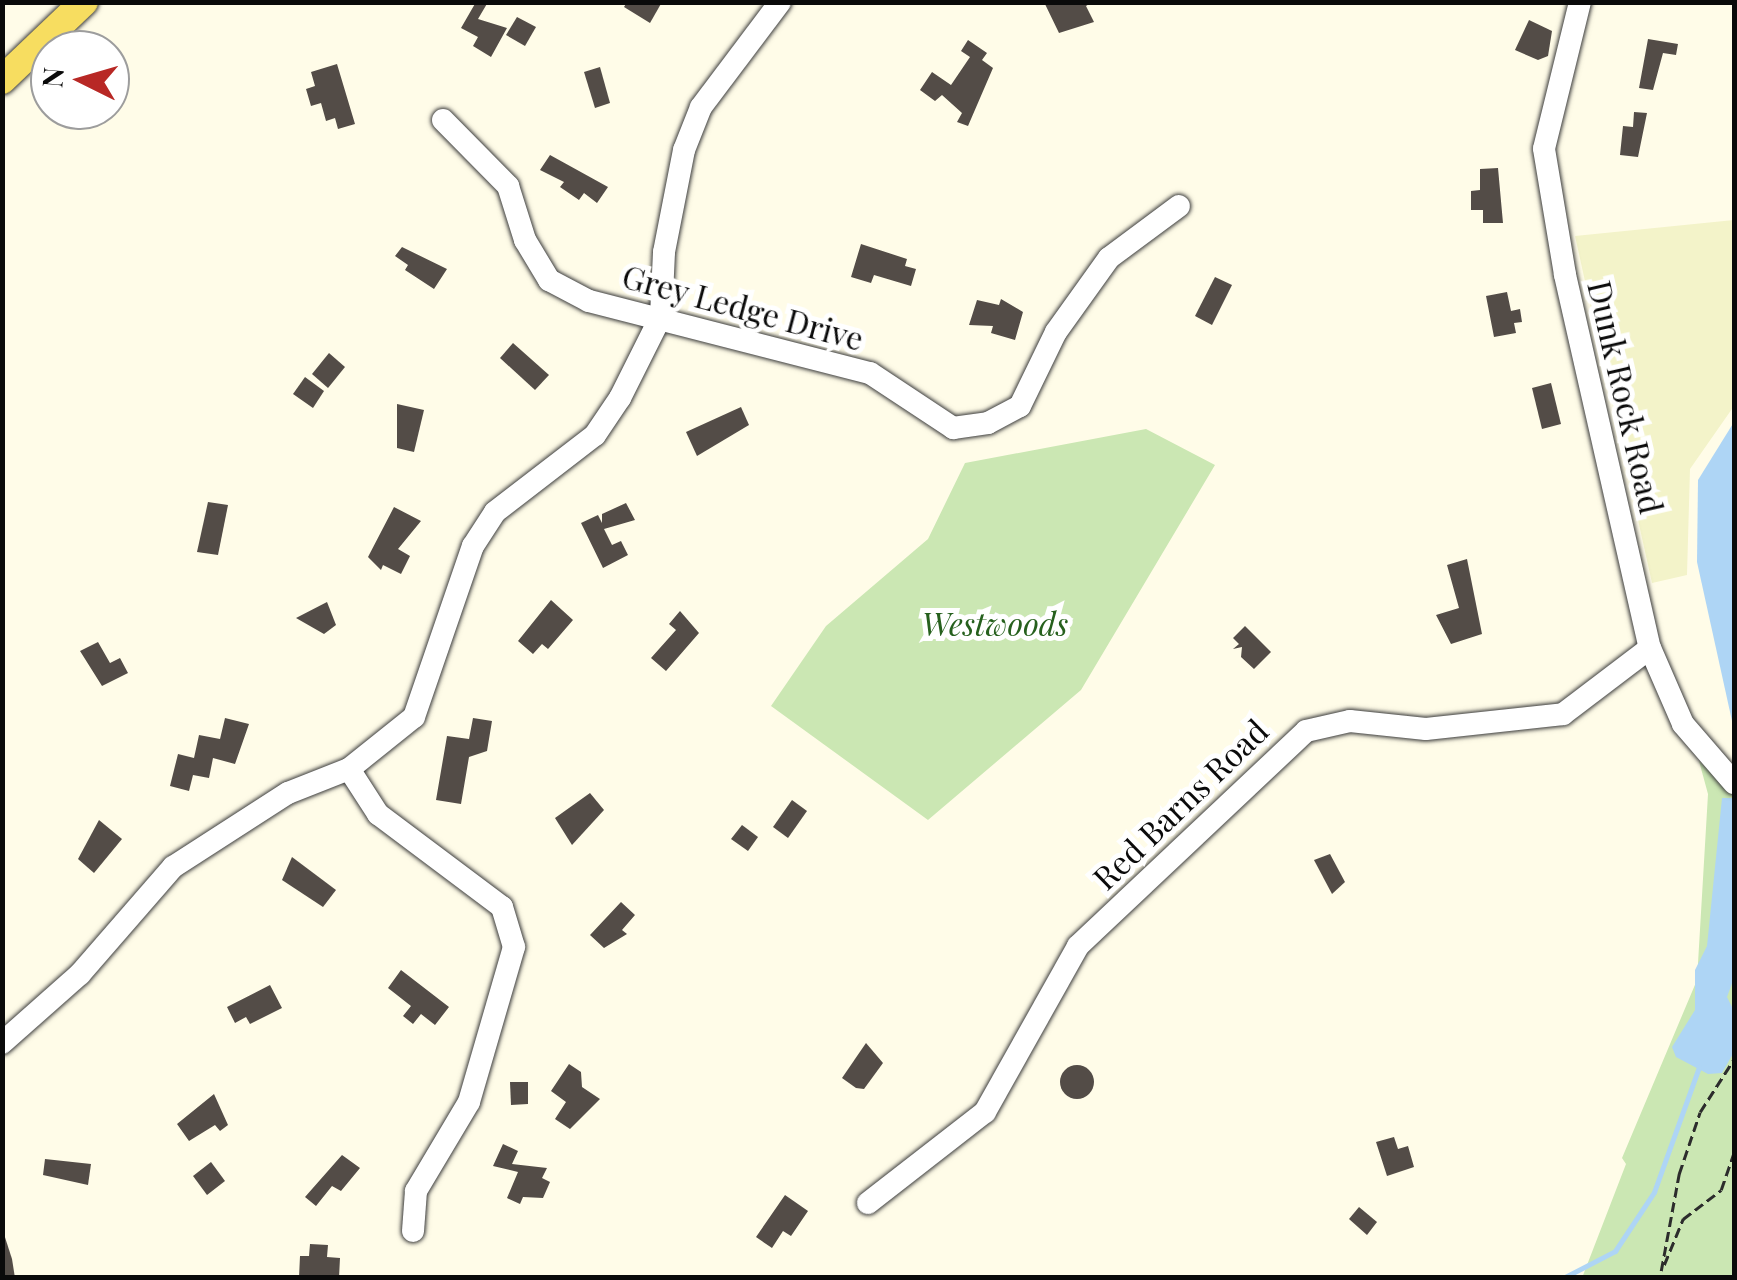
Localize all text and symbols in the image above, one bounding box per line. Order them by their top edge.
north arrow [30,30,130,130]
text: N [32,66,71,89]
street label: Grey Ledge Drive [618,256,868,358]
street label: Dunk Rock Road [1580,276,1672,518]
park label: Westwoods [922,604,1068,642]
street label: Red Barns Road [1085,711,1275,897]

